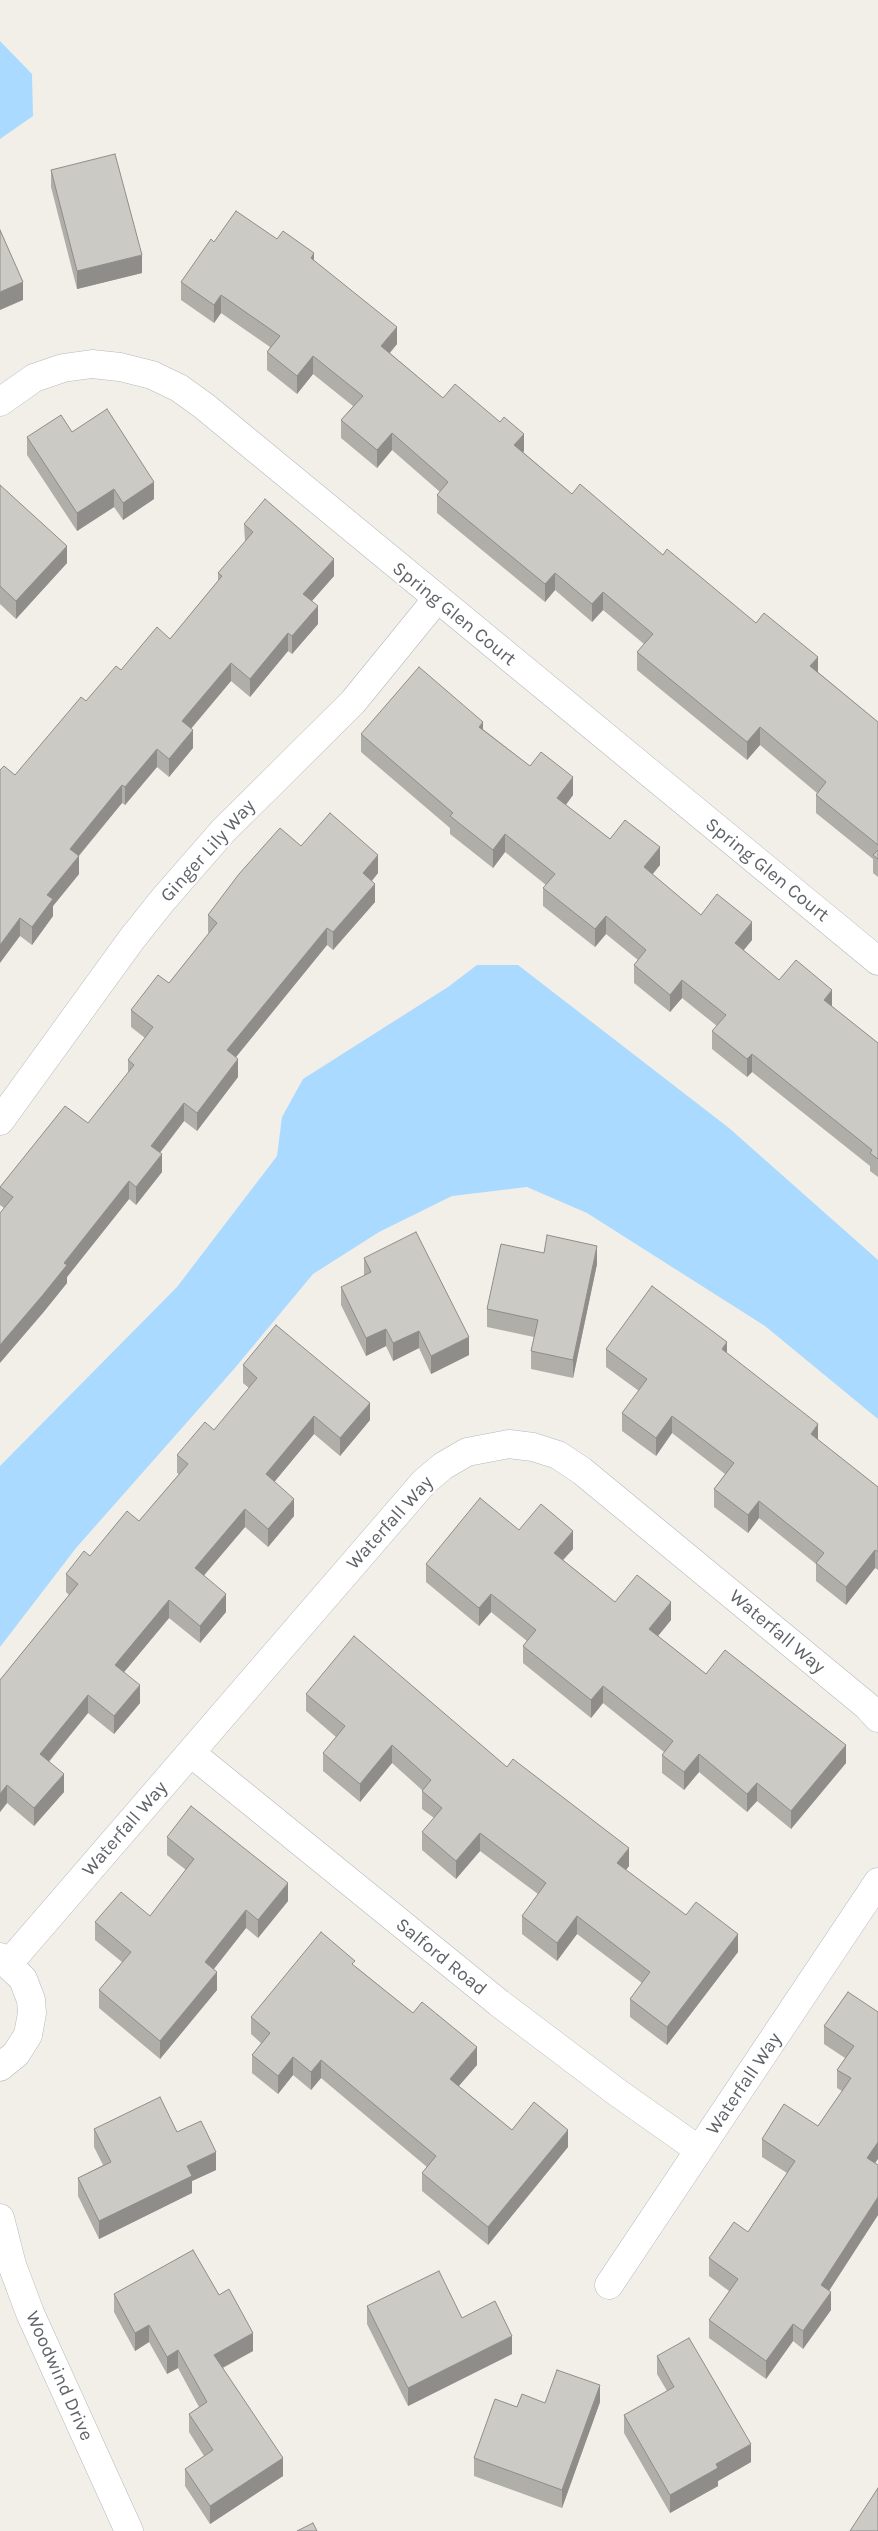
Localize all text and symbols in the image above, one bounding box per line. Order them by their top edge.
street label: Spring Glen Court [388,557,520,671]
street label: Ginger Lily Way [156,795,260,907]
street label: Spring Glen Court [701,813,833,927]
street label: Waterfall Way [342,1471,438,1575]
street label: Waterfall Way [724,1585,830,1679]
street label: Waterfall Way [78,1777,172,1881]
street label: Salford Road [391,1913,491,2001]
street label: Waterfall Way [701,2029,787,2139]
street label: Woodwind Drive [20,2308,98,2444]

